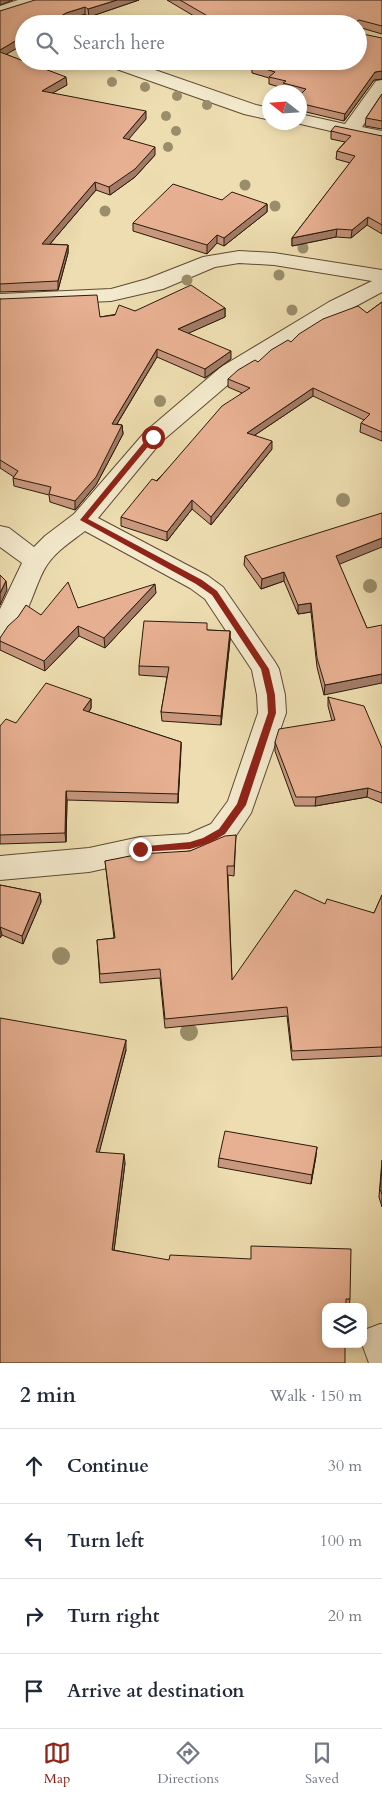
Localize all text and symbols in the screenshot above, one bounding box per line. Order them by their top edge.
search box [15,15,367,70]
icon: search [33,29,61,57]
text: Search here [73,30,165,56]
north arrow [262,85,307,130]
route start [142,426,165,449]
route end [129,838,152,861]
map controls [322,1303,367,1348]
button: layers [322,1303,367,1348]
text: 2 min [20,1381,76,1410]
text: Walk · 150 m [270,1385,362,1407]
icon: ahead [20,1452,48,1480]
text: Continue [67,1453,149,1479]
text: 30 m [328,1455,362,1477]
icon: left [20,1527,48,1555]
text: Turn left [67,1528,144,1554]
text: 100 m [320,1530,362,1552]
icon: right [20,1602,48,1630]
text: Turn right [67,1603,159,1629]
text: 20 m [328,1605,362,1627]
icon: arrive [20,1677,48,1705]
text: Arrive at destination [67,1678,244,1704]
tab: Map [43,1739,71,1788]
tab: Directions [157,1739,219,1788]
tab: Saved [305,1739,339,1788]

